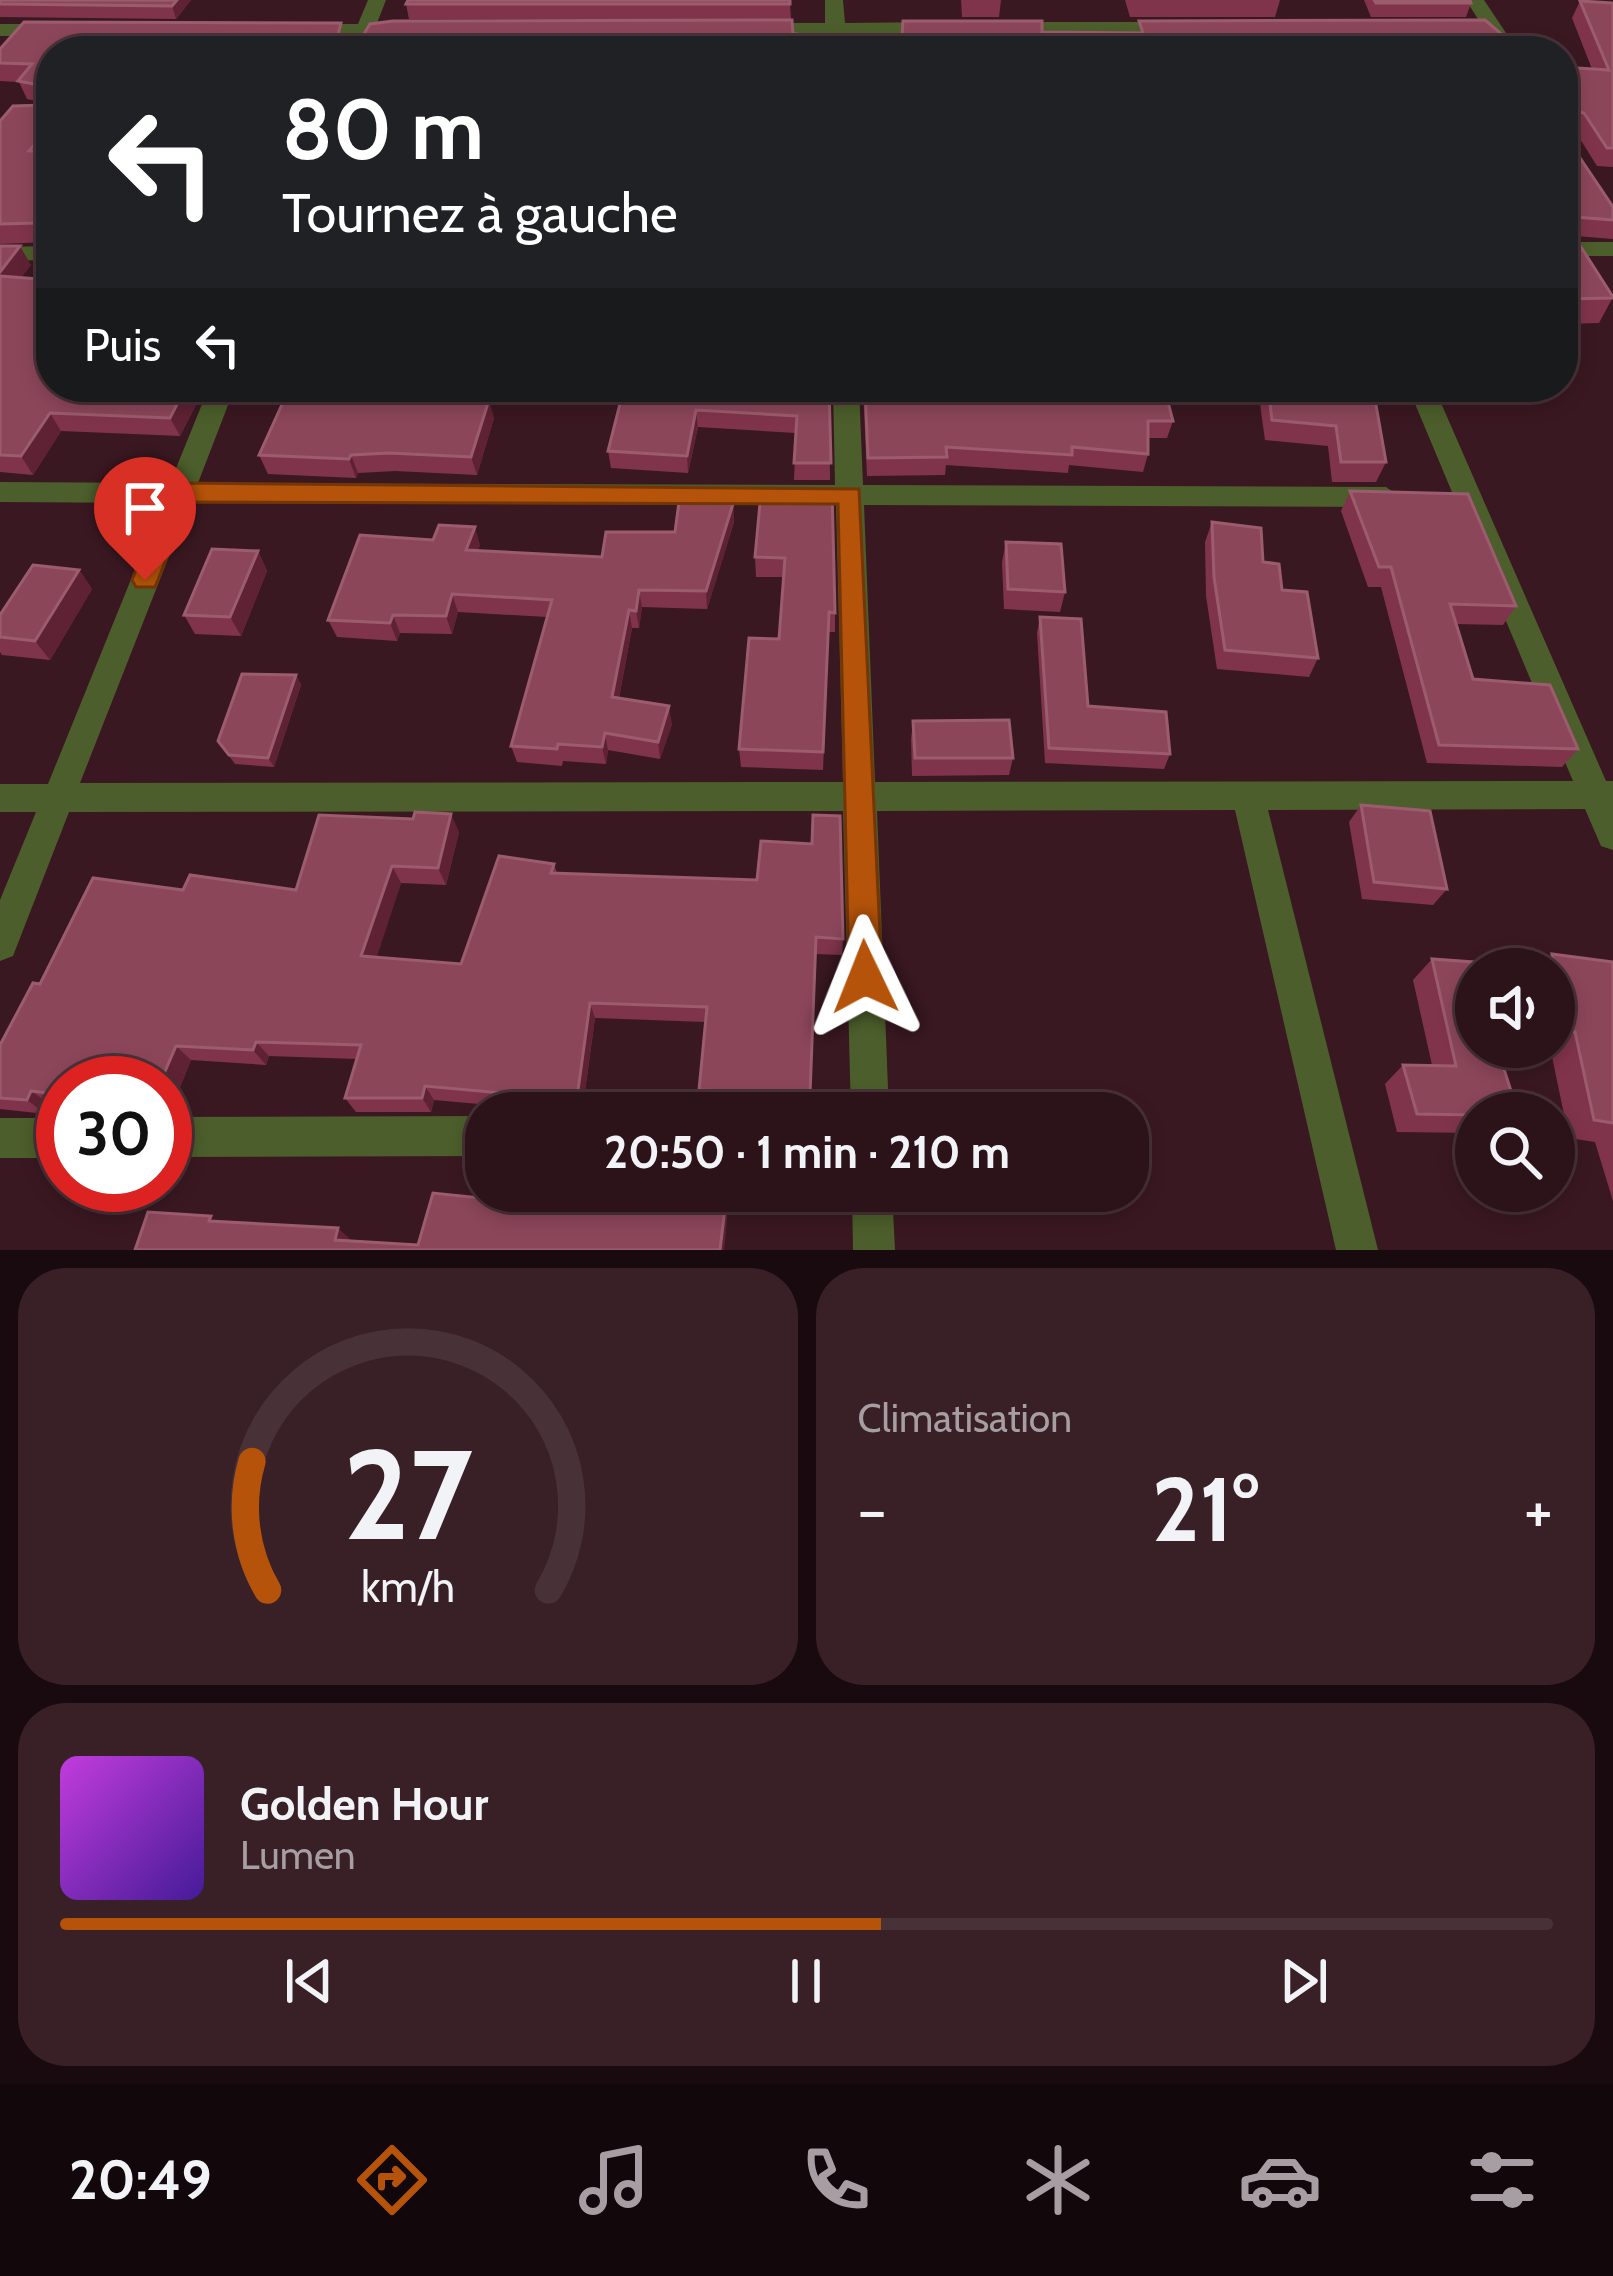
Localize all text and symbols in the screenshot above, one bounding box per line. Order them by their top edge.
text: 80 m [282,78,484,180]
icon: left [84,84,240,240]
text: Tournez à gauche [282,180,678,246]
icon: left [185,312,251,378]
text: Puis [84,318,161,372]
pin [94,457,196,580]
icon: arrive [112,475,178,541]
position arrow [802,914,928,1040]
map controls [1455,948,1575,1212]
button: sound [1455,948,1575,1068]
speed limit sign: 30 [36,1056,192,1212]
button: search [1455,1092,1575,1212]
text: 20:50 · 1 min · 210 m [604,1125,1010,1179]
text: Climatisation [858,1394,1072,1442]
text: 27 [343,1419,473,1570]
text: 21° [1152,1454,1259,1564]
text: − [858,1469,887,1550]
text: + [1524,1469,1553,1550]
text: km/h [361,1560,455,1612]
text: Golden Hour [240,1777,488,1831]
text: Lumen [240,1831,356,1879]
icon: previous [276,1948,342,2014]
icon: pause [773,1948,839,2014]
icon: next [1271,1948,1337,2014]
icon: directions [350,2138,434,2222]
icon: music [572,2138,656,2222]
icon: phone [794,2138,878,2222]
icon: climate [1016,2138,1100,2222]
icon: car [1238,2138,1322,2222]
icon: filters [1460,2138,1544,2222]
text: 20:49 [69,2147,212,2213]

